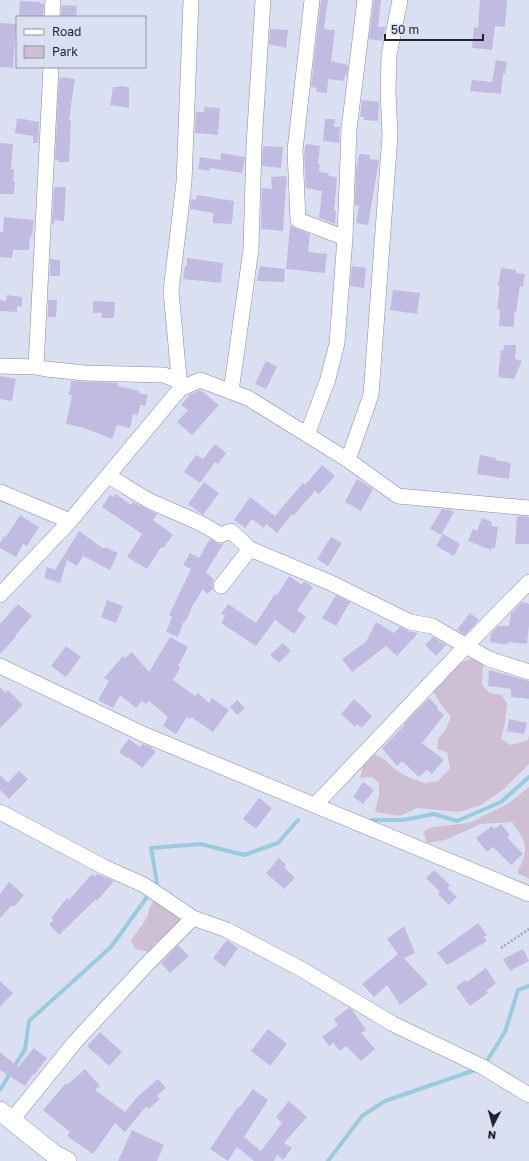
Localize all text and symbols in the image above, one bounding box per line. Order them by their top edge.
legend [16,16,146,68]
scale bar [385,16,483,42]
text: 50 m [391,22,419,37]
text: Road [52,24,81,39]
text: Park [52,44,78,59]
north arrow [473,1105,513,1145]
text: N [487,1129,497,1142]

